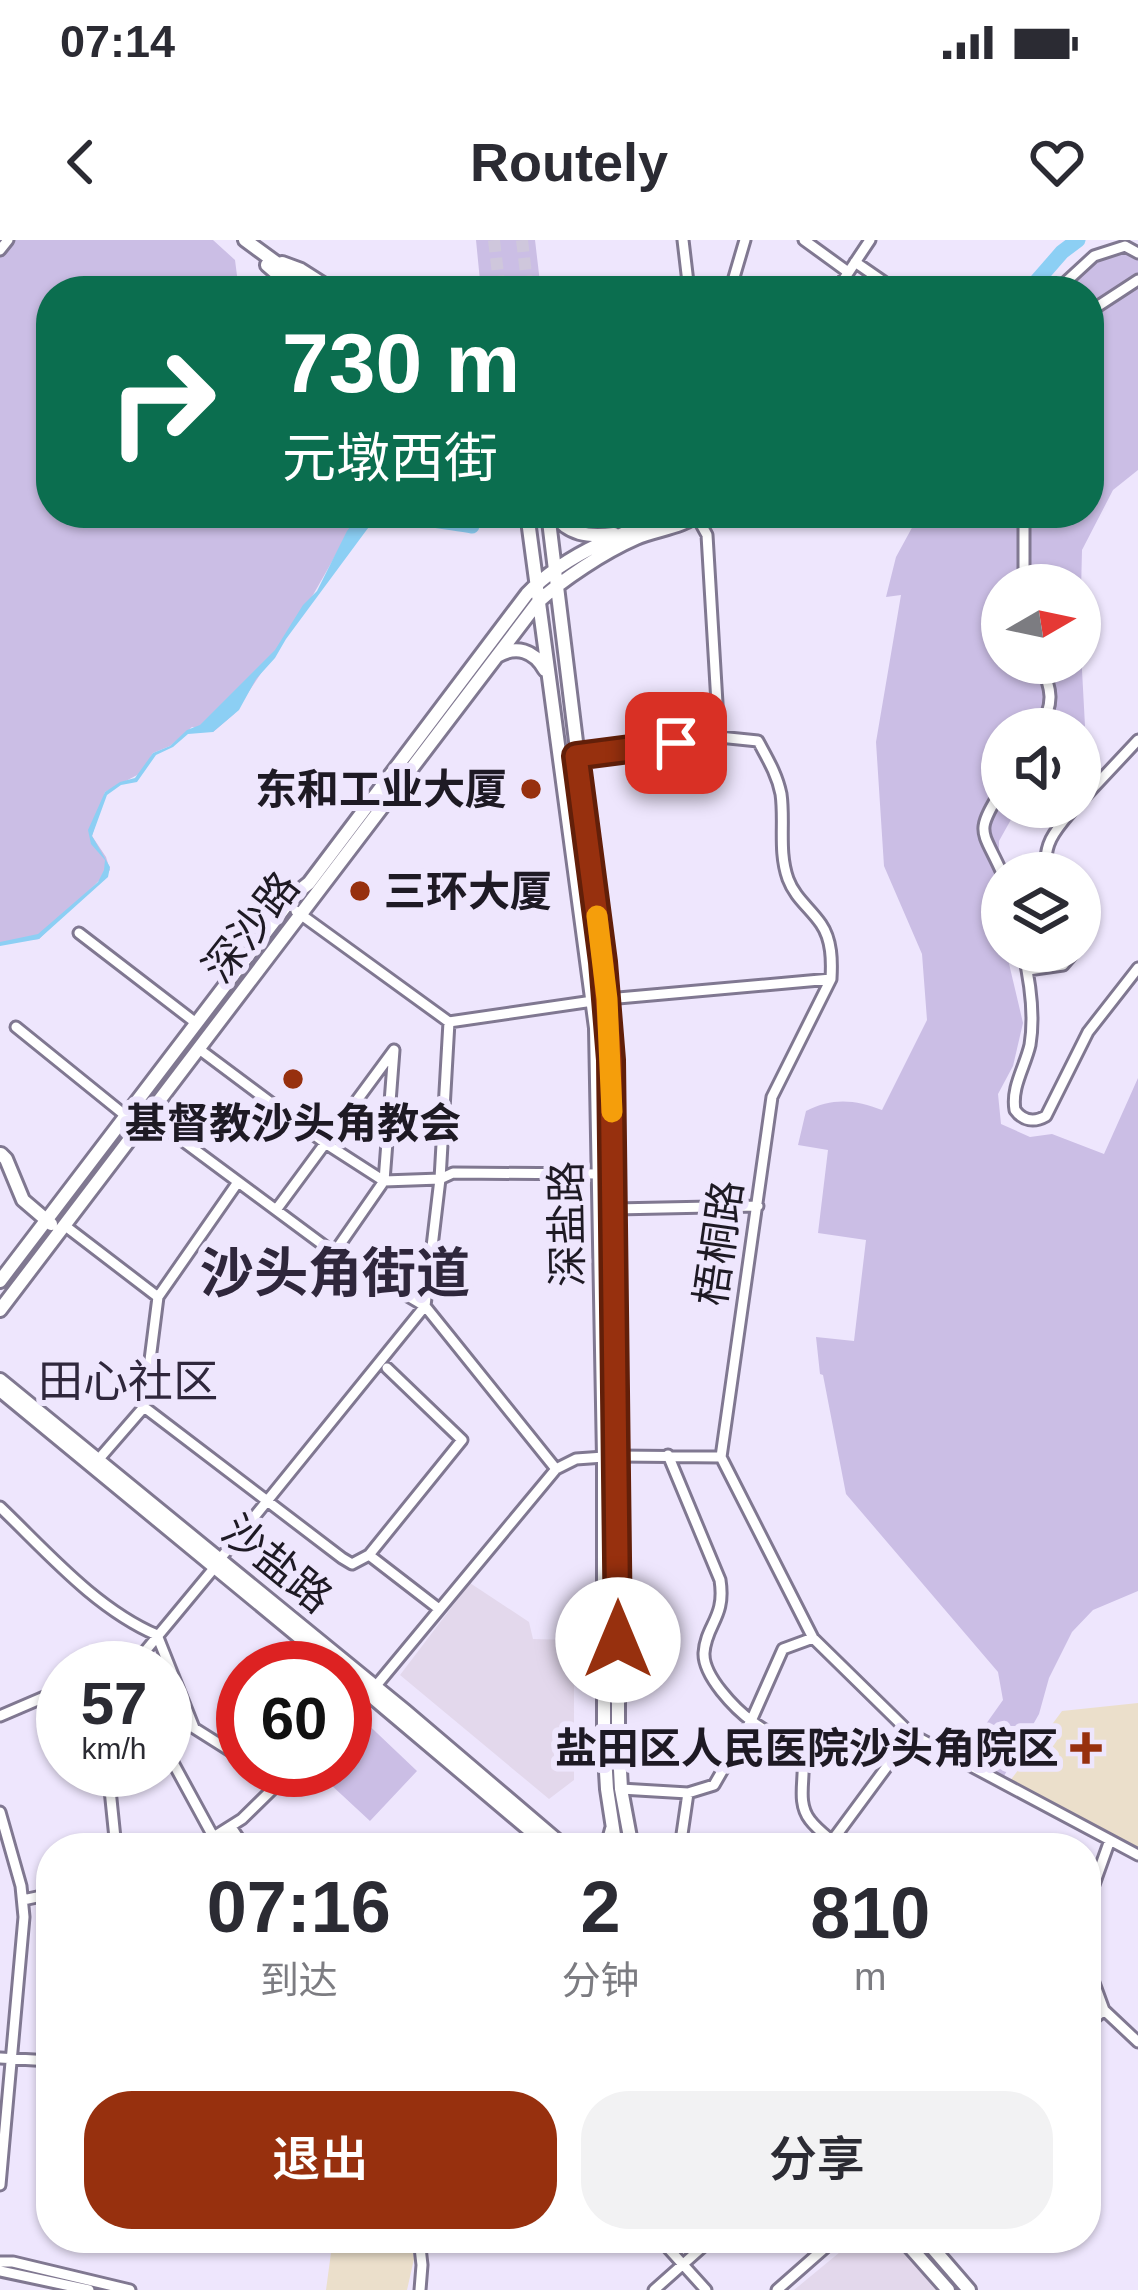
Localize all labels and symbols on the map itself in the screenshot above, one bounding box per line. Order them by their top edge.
north arrow [981,564,1101,684]
pin [625,692,727,794]
place label: 东和工业大厦 [255,766,507,813]
marker: 东和工业大厦 [518,776,544,802]
street label: 深沙路 [194,863,308,991]
place label: 三环大厦 [384,868,552,915]
marker: 三环大厦 [347,878,373,904]
marker: 基督教沙头角教会 [280,1066,306,1092]
place label: 基督教沙头角教会 [125,1100,461,1147]
street label: 深盐路 [542,1161,592,1287]
street label: 梧桐路 [687,1177,751,1309]
district label: 沙头角街道 [200,1243,470,1303]
district label: 田心社区 [38,1356,218,1407]
street label: 沙盐路 [213,1506,341,1622]
position arrow [555,1577,681,1703]
speed limit sign: 60 [216,1641,372,1797]
place label: 盐田区人民医院沙头角院区 [555,1725,1059,1772]
marker: 盐田区人民医院沙头角院区 [1070,1732,1102,1764]

